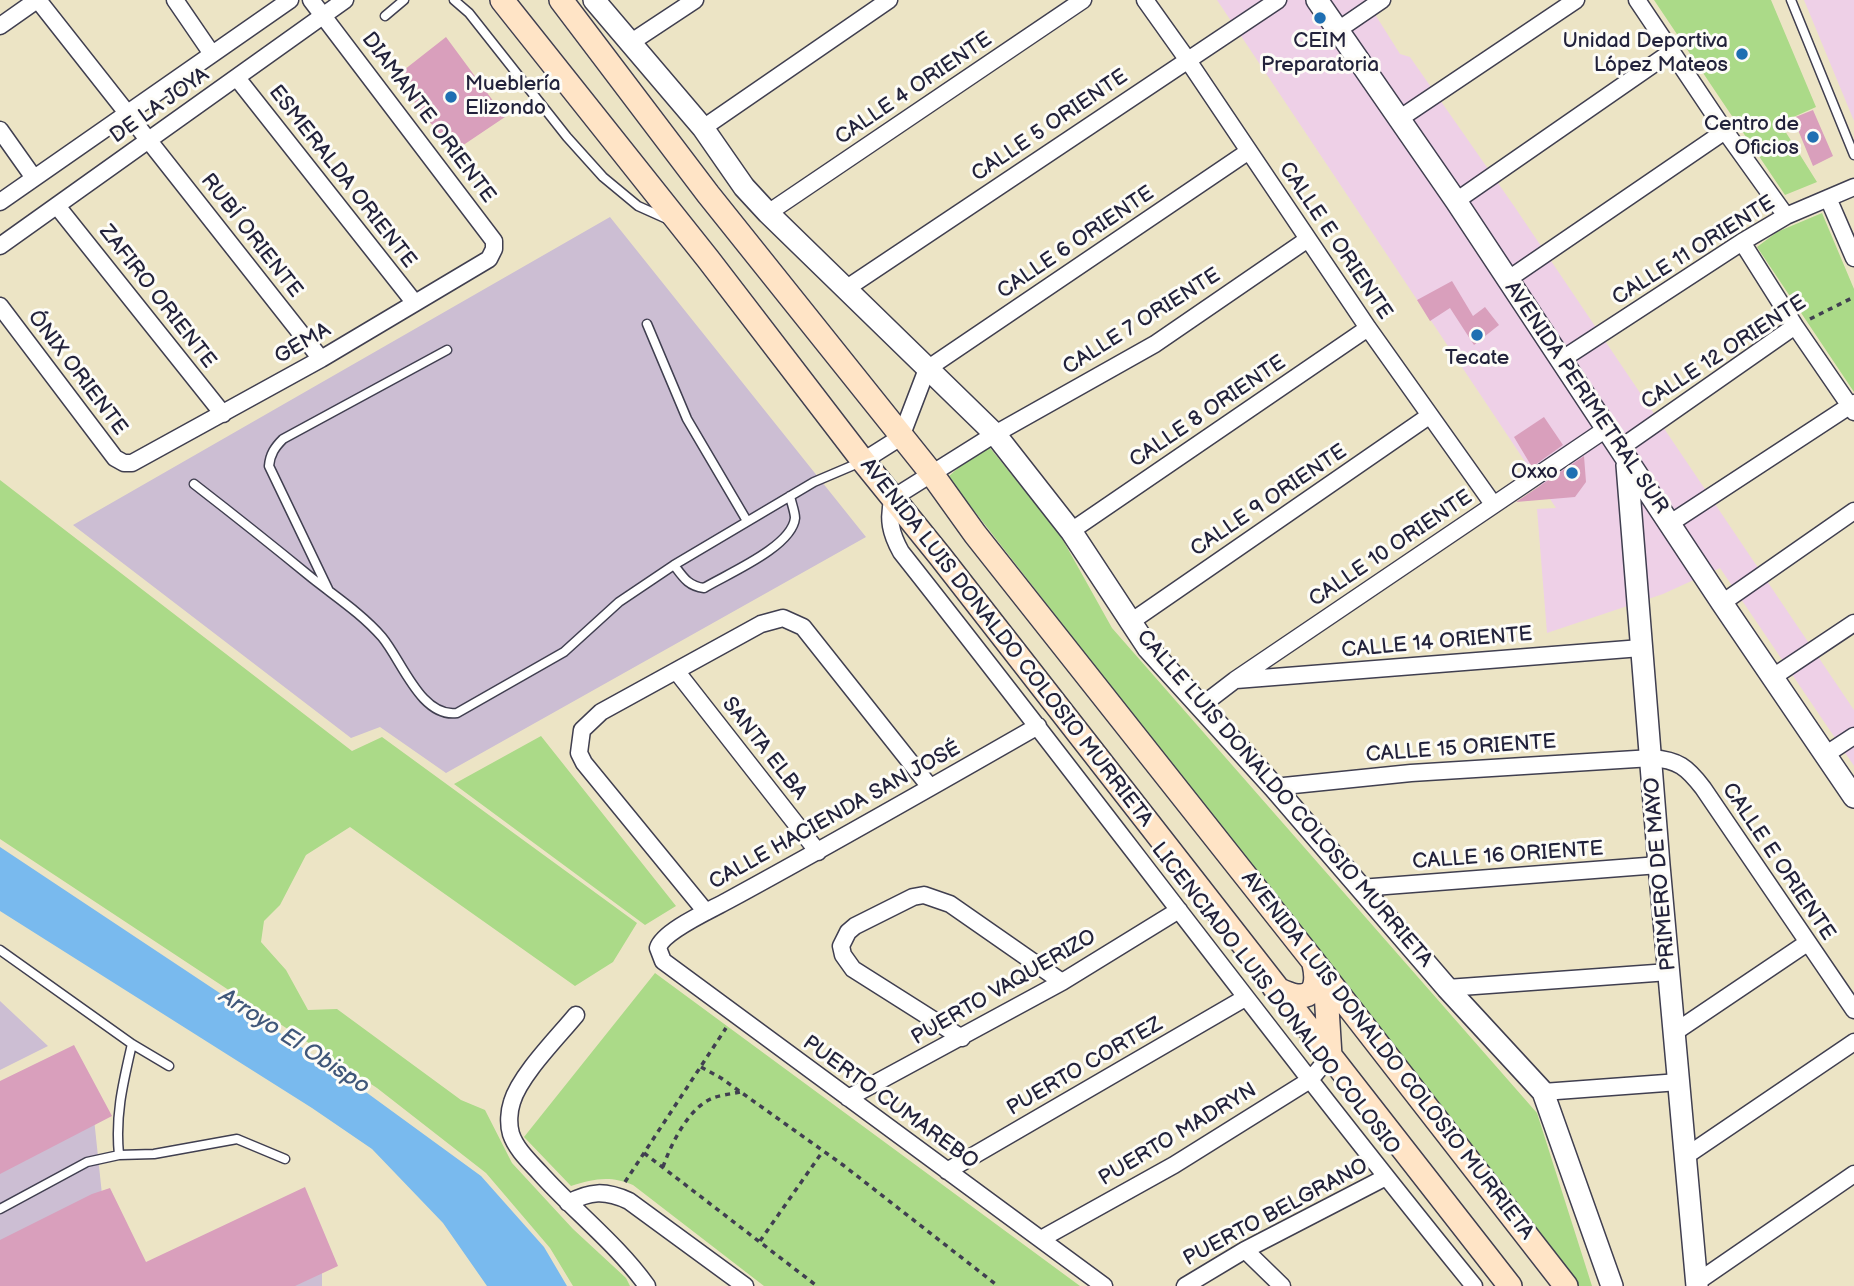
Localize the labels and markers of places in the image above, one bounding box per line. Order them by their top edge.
marker: CEIM Preparatoria [1312,10,1328,26]
place label: CEIM Preparatoria [1261,29,1379,79]
place label: Unidad Deportiva López Mateos [1562,29,1728,79]
marker: Unidad Deportiva López Mateos [1734,46,1750,62]
place label: Mueblería Elizondo [465,72,561,122]
marker: Mueblería Elizondo [443,89,459,105]
place label: Centro de Oficios [1704,112,1799,162]
marker: Centro de Oficios [1805,129,1821,145]
marker: Tecate [1469,327,1485,343]
place label: Tecate [1445,346,1509,372]
place label: Oxxo [1511,460,1558,486]
marker: Oxxo [1564,465,1580,481]

